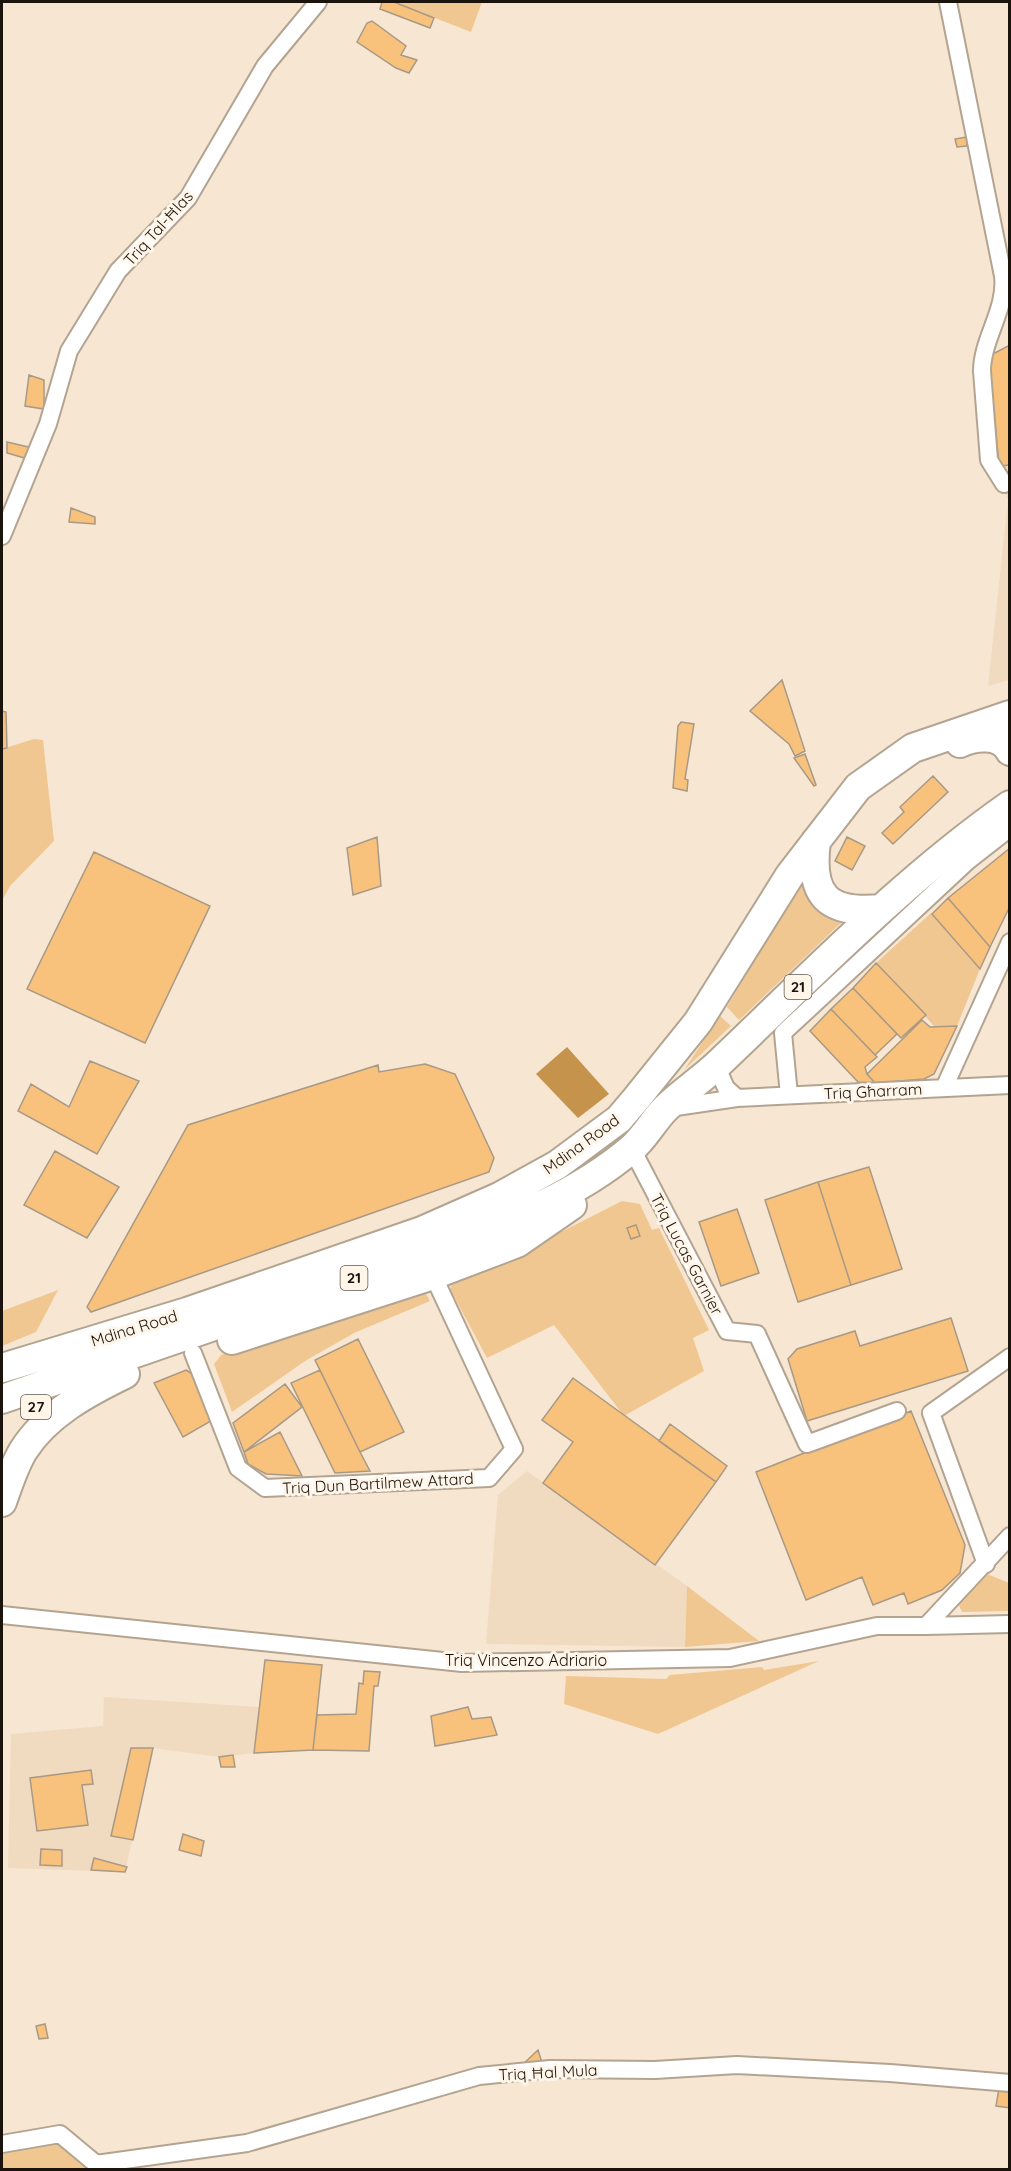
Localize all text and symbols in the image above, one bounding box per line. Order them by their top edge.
street label: Triq Tal-Ħlas [119,186,197,270]
road number: 21 [784,975,812,999]
street label: Triq Għarram [823,1078,923,1104]
street label: Mdina Road [539,1110,623,1178]
street label: Triq Lucas Garnier [647,1190,727,1318]
road number: 21 [340,1266,368,1290]
street label: Mdina Road [88,1305,180,1351]
road number: 27 [21,1395,51,1419]
street label: Triq Dun Bartilmew Attard [282,1468,474,1498]
street label: Triq Vincenzo Adriario [445,1650,607,1670]
street label: Triq Ħal Mula [498,2059,598,2085]

